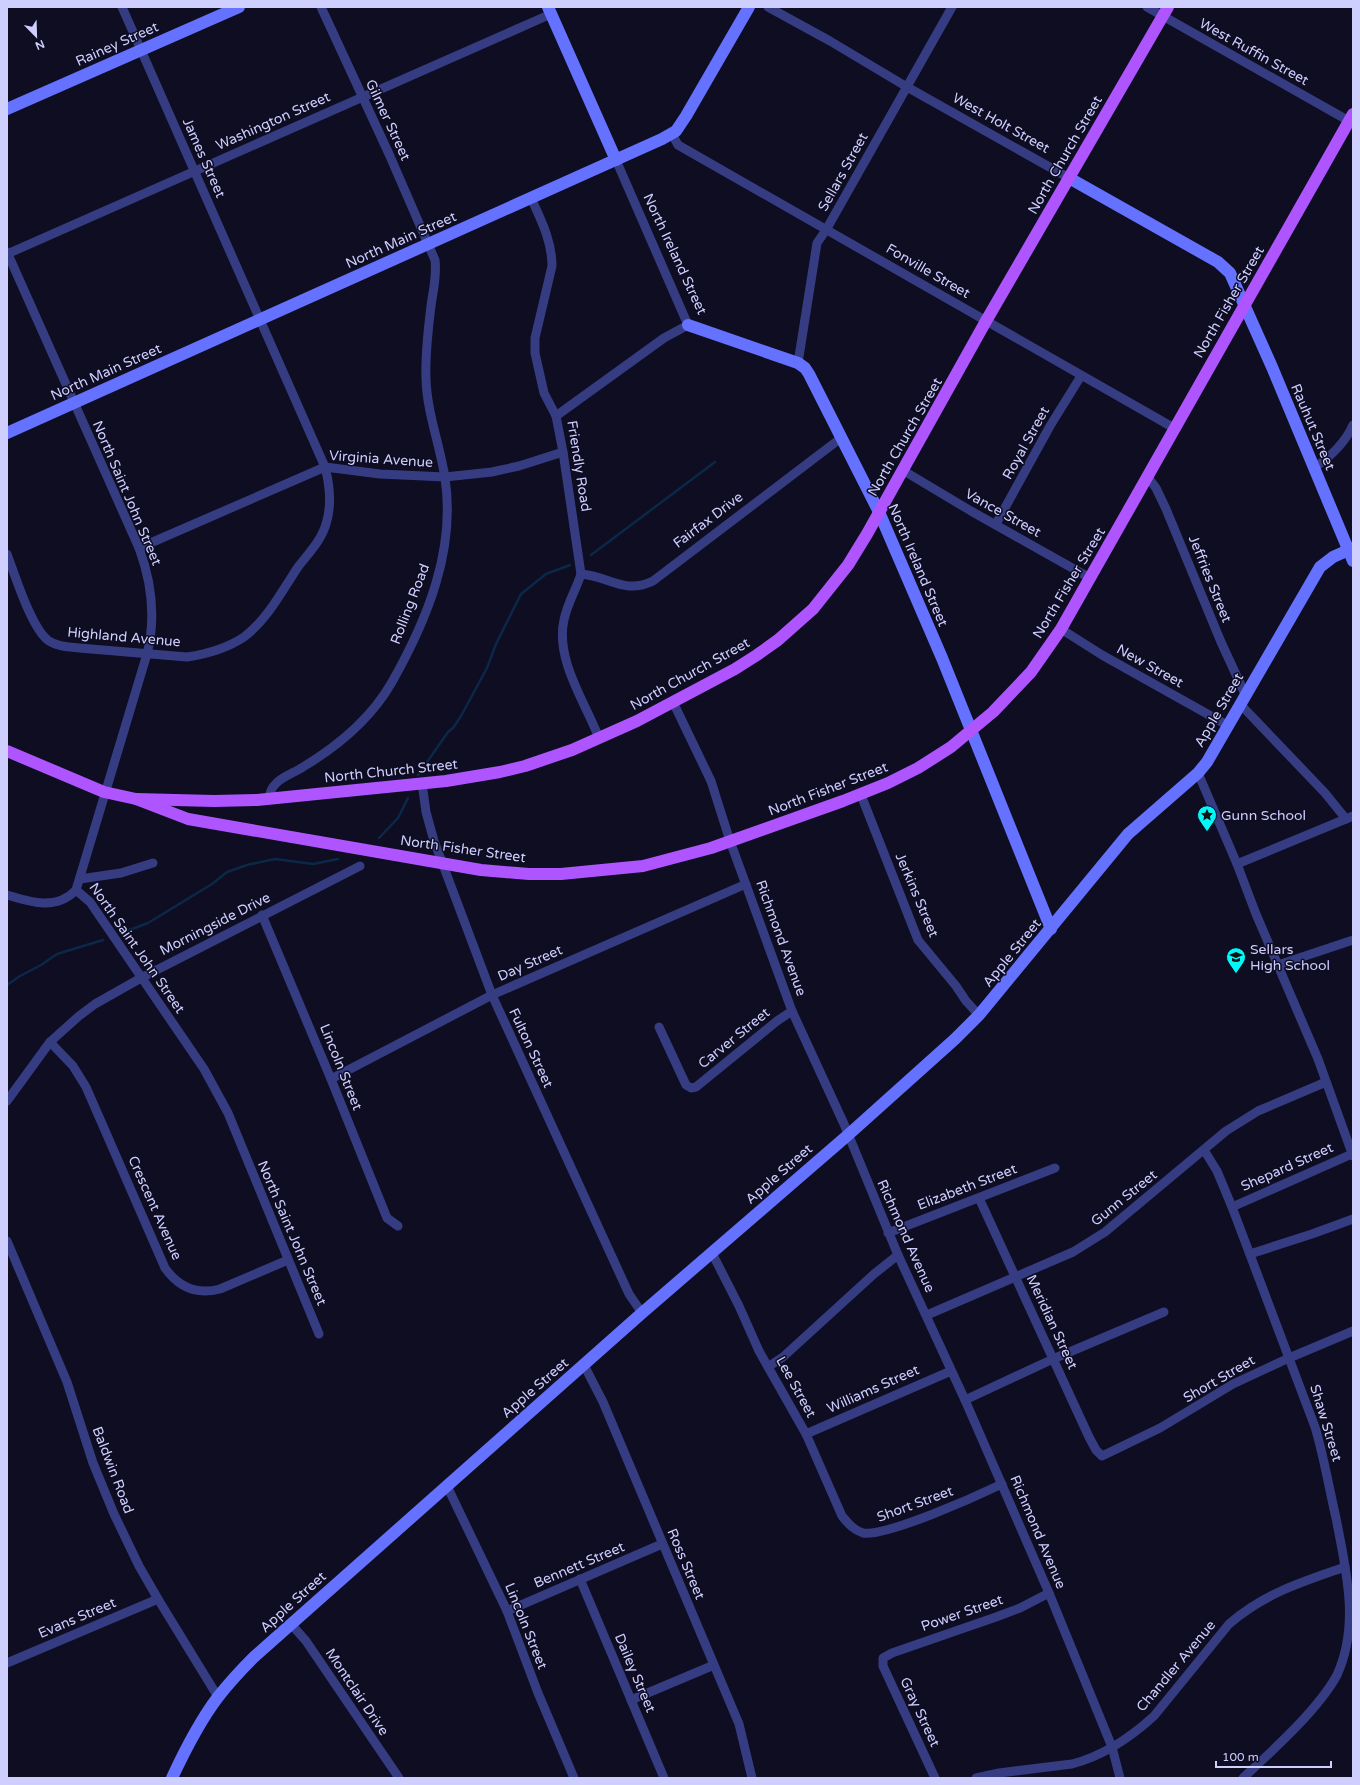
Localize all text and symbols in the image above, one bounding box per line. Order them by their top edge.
street label: West Ruffin Street [1196,15,1312,89]
north arrow [16,16,56,56]
street label: Rainey Street [73,18,162,70]
text: N [33,37,46,52]
street label: Gilmer Street [362,77,414,164]
street label: Washington Street [213,88,333,154]
street label: West Holt Street [949,89,1053,157]
street label: North Church Street [1024,92,1106,217]
street label: James Street [179,115,229,201]
street label: Sellars Street [814,129,872,214]
street label: North Ireland Street [639,191,711,318]
street label: North Main Street [343,208,460,272]
street label: Fonville Street [883,240,974,302]
street label: North Fisher Street [1190,242,1268,361]
street label: North Main Street [48,340,165,404]
street label: North Church Street [864,374,946,499]
street label: Rauhut Street [1287,381,1339,473]
street label: Royal Street [999,403,1053,482]
street label: North Saint John Street [89,418,165,568]
street label: Friendly Road [563,419,595,513]
street label: Virginia Avenue [328,447,434,471]
street label: Vance Street [962,485,1045,541]
street label: Fairfax Drive [670,488,746,552]
street label: North Ireland Street [884,501,952,630]
street label: North Fisher Street [1029,524,1109,642]
street label: Jeffries Street [1185,533,1235,626]
street label: Rolling Road [387,561,433,647]
street label: Highland Avenue [67,624,181,650]
street label: North Church Street [627,634,753,714]
street label: New Street [1114,641,1187,692]
street label: Apple Street [1191,669,1247,750]
street label: North Church Street [324,755,459,786]
street label: North Fisher Street [766,758,891,820]
place icon: Gunn School [1196,804,1218,832]
place label: Gunn School [1221,807,1306,824]
street label: North Fisher Street [399,832,527,866]
street label: Jerkins Street [892,850,943,940]
street label: Richmond Avenue [752,878,810,998]
street label: North Saint John Street [85,879,189,1017]
street label: Morningside Drive [157,889,273,959]
street label: Apple Street [979,915,1045,991]
street label: Day Street [495,941,566,985]
place label: Sellars High School [1250,941,1330,974]
school or university icon: Sellars High School [1225,946,1247,974]
street label: Carver Street [695,1004,774,1072]
street label: Fulton Street [505,1005,557,1091]
street label: Lincoln Street [316,1021,366,1113]
street label: Shepard Street [1238,1139,1336,1195]
street label: Apple Street [742,1140,816,1208]
street label: Crescent Avenue [124,1153,186,1263]
street label: North Saint John Street [254,1158,330,1308]
street label: Elizabeth Street [915,1160,1020,1214]
street label: Gunn Street [1088,1166,1161,1230]
street label: Richmond Avenue [873,1177,939,1295]
street label: Meridian Street [1023,1272,1082,1373]
street label: Short Street [1180,1351,1258,1406]
street label: Lee Street [772,1353,820,1421]
street label: Apple Street [498,1354,572,1422]
street label: Williams Street [824,1361,922,1417]
street label: Shaw Street [1306,1382,1346,1464]
street label: Baldwin Road [89,1424,137,1516]
street label: Richmond Avenue [1006,1473,1070,1591]
street label: Short Street [875,1482,956,1526]
street label: Ross Street [663,1526,709,1603]
street label: Bennett Street [531,1538,628,1592]
street label: Apple Street [256,1567,330,1636]
street label: Lincoln Street [501,1580,551,1672]
street label: Power Street [919,1591,1006,1635]
street label: Evans Street [36,1594,119,1642]
street label: Chandler Avenue [1133,1617,1219,1715]
street label: Dailey Street [611,1631,660,1716]
street label: Montclair Drive [322,1645,392,1739]
street label: Gray Street [896,1674,944,1750]
scale bar [1216,1743,1331,1769]
text: 100 m [1222,1750,1259,1764]

